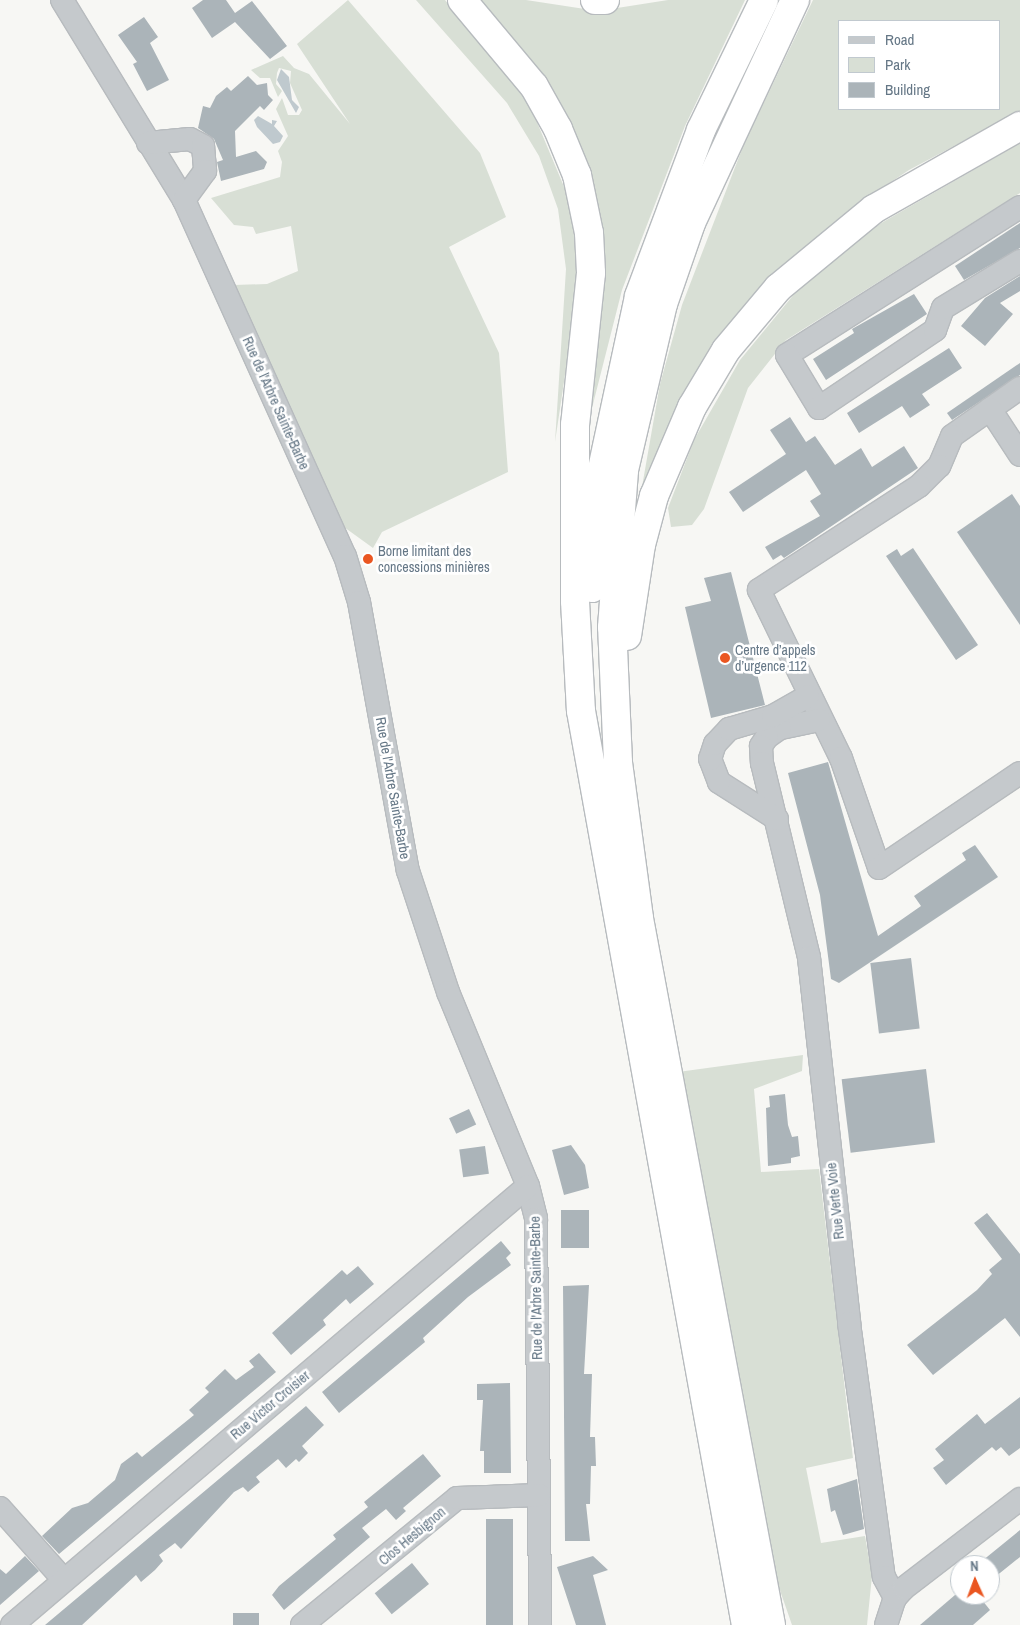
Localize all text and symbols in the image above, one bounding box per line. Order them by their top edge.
legend [838,20,1000,110]
text: Road [885,29,914,50]
text: Park [885,54,910,75]
text: Building [885,79,930,100]
street label: Rue de l'Arbre Sainte-Barbe [239,334,313,472]
place label: Borne limitant des concessions minières [378,543,490,576]
marker: Borne limitant des concessions minières [362,553,374,565]
place label: Centre d’appels d’urgence 112 [735,642,815,674]
marker: Centre d’appels d’urgence 112 [719,652,731,664]
street label: Rue de l'Arbre Sainte-Barbe [372,716,414,860]
street label: Rue Verte Voie [823,1162,847,1240]
street label: Rue de l'Arbre Sainte-Barbe [526,1216,546,1360]
street label: Rue Victor Croisier [227,1367,313,1443]
street label: Clos Hesbignon [375,1503,449,1569]
north arrow [950,1555,1000,1605]
text: N [970,1557,979,1575]

